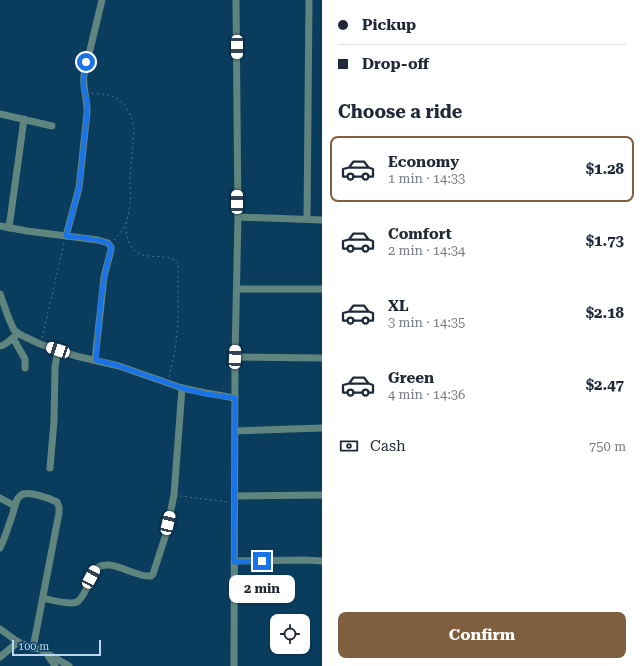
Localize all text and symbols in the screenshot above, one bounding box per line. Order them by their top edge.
text: Pickup [362,16,416,34]
car [231,35,243,59]
route start [77,53,95,71]
text: Drop-off [362,55,429,73]
text: Choose a ride [338,101,462,122]
icon: car [340,151,376,187]
text: Economy [388,153,459,171]
text: $1.28 [586,160,624,178]
text: 1 min · 14:33 [388,171,465,186]
car [231,190,243,214]
icon: car [340,223,376,259]
text: Comfort [388,225,452,243]
text: $1.73 [586,232,624,250]
text: 2 min · 14:34 [388,243,465,258]
icon: car [340,295,376,331]
text: XL [388,297,409,315]
text: $2.18 [586,304,624,322]
text: 3 min · 14:35 [388,315,465,330]
car [45,340,71,360]
car [229,345,241,369]
icon: car [340,367,376,403]
text: Green [388,369,434,387]
text: $2.47 [586,376,624,394]
text: 4 min · 14:36 [388,387,465,402]
icon: cash [338,435,360,457]
text: Cash [370,437,406,455]
text: 750 m [589,439,626,454]
car [159,510,177,536]
route end [253,552,271,570]
car [80,564,102,590]
callout: 2 min [229,575,295,603]
text: 2 min [244,581,280,596]
button: Confirm [338,612,626,658]
map controls [270,614,310,654]
button: locate [270,614,310,654]
scale bar [12,638,101,657]
text: 100 m [18,640,49,653]

